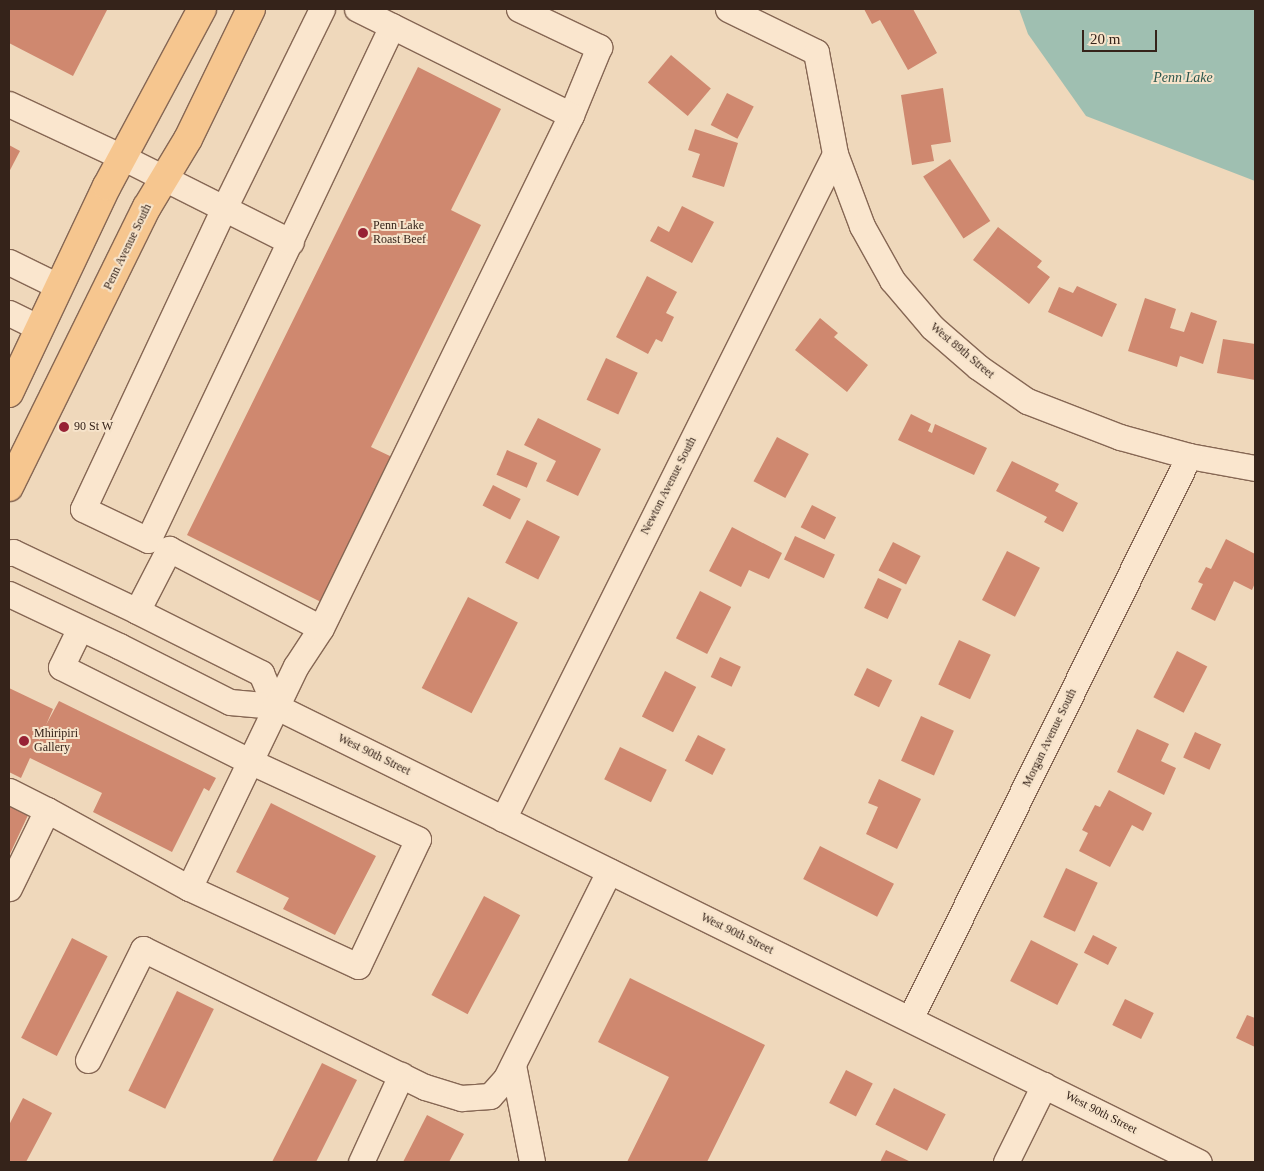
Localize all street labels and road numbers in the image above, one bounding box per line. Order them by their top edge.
street label: Penn Avenue South [101,201,155,293]
street label: West 89th Street [927,320,997,382]
street label: Newton Avenue South [638,434,700,538]
street label: Morgan Avenue South [1020,686,1080,790]
street label: West 90th Street [335,731,413,779]
street label: West 90th Street [698,910,776,958]
street label: West 90th Street [1063,1089,1139,1137]

